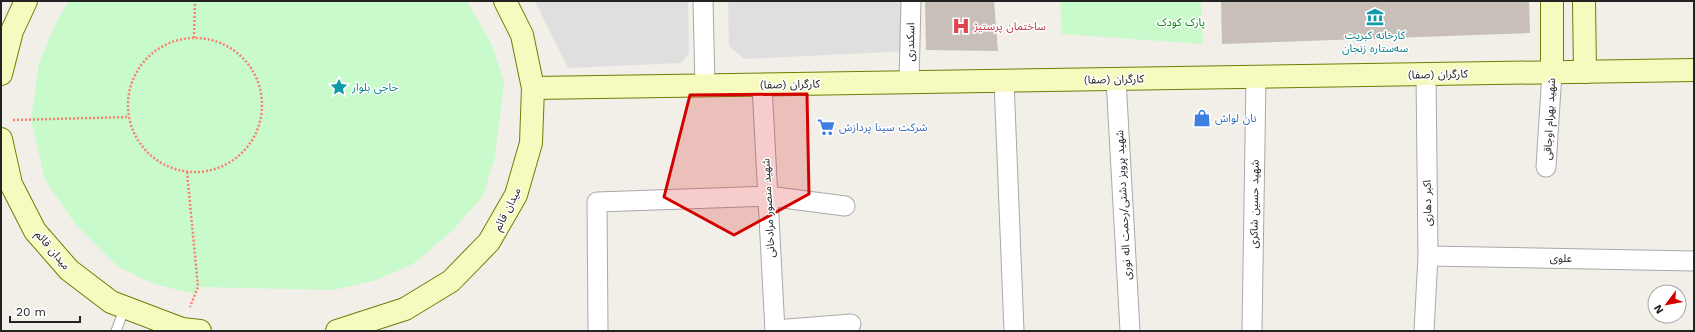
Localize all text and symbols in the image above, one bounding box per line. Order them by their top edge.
museum icon: کارخانه کبریت سه‌ستاره زنجان [1365,7,1385,27]
hospital icon: ساختمان پرستیژ [951,16,971,36]
park label: پارک کودک [1157,16,1205,30]
place label: ساختمان پرستیژ [973,20,1046,34]
street label: اسکندری [904,22,917,62]
place label: کارخانه کبریت سه‌ستاره زنجان [1342,29,1408,55]
street label: کارگران (صفا) [1408,67,1469,82]
street label: کارگران (صفا) [1084,72,1145,87]
place icon: حاجی بلوار [329,77,349,97]
street label: کارگران (صفا) [760,77,821,92]
street label: شهید بهرام اوجاقی [1541,77,1559,161]
place label: حاجی بلوار [351,81,399,94]
shop icon: نان لواش [1192,108,1212,128]
place label: نان لواش [1215,112,1256,125]
supermarket icon: شرکت سینا پردازش [816,117,836,137]
place label: شرکت سینا پردازش [839,121,928,135]
street label: شهید پرویز دشتی/رحمت اله نوری [1113,129,1135,280]
street label: شهید منصور مرادخانی [759,158,778,258]
street label: شهید حسین شاکری [1247,159,1262,248]
street label: اکبر دهاری [1421,180,1434,226]
street label: میدان قائم [491,185,526,234]
street label: میدان قائم [31,228,73,274]
street label: علوی [1550,252,1573,265]
north arrow [1647,284,1687,324]
scale bar [10,298,80,324]
text: N [1651,302,1667,316]
text: 20 m [16,305,46,319]

